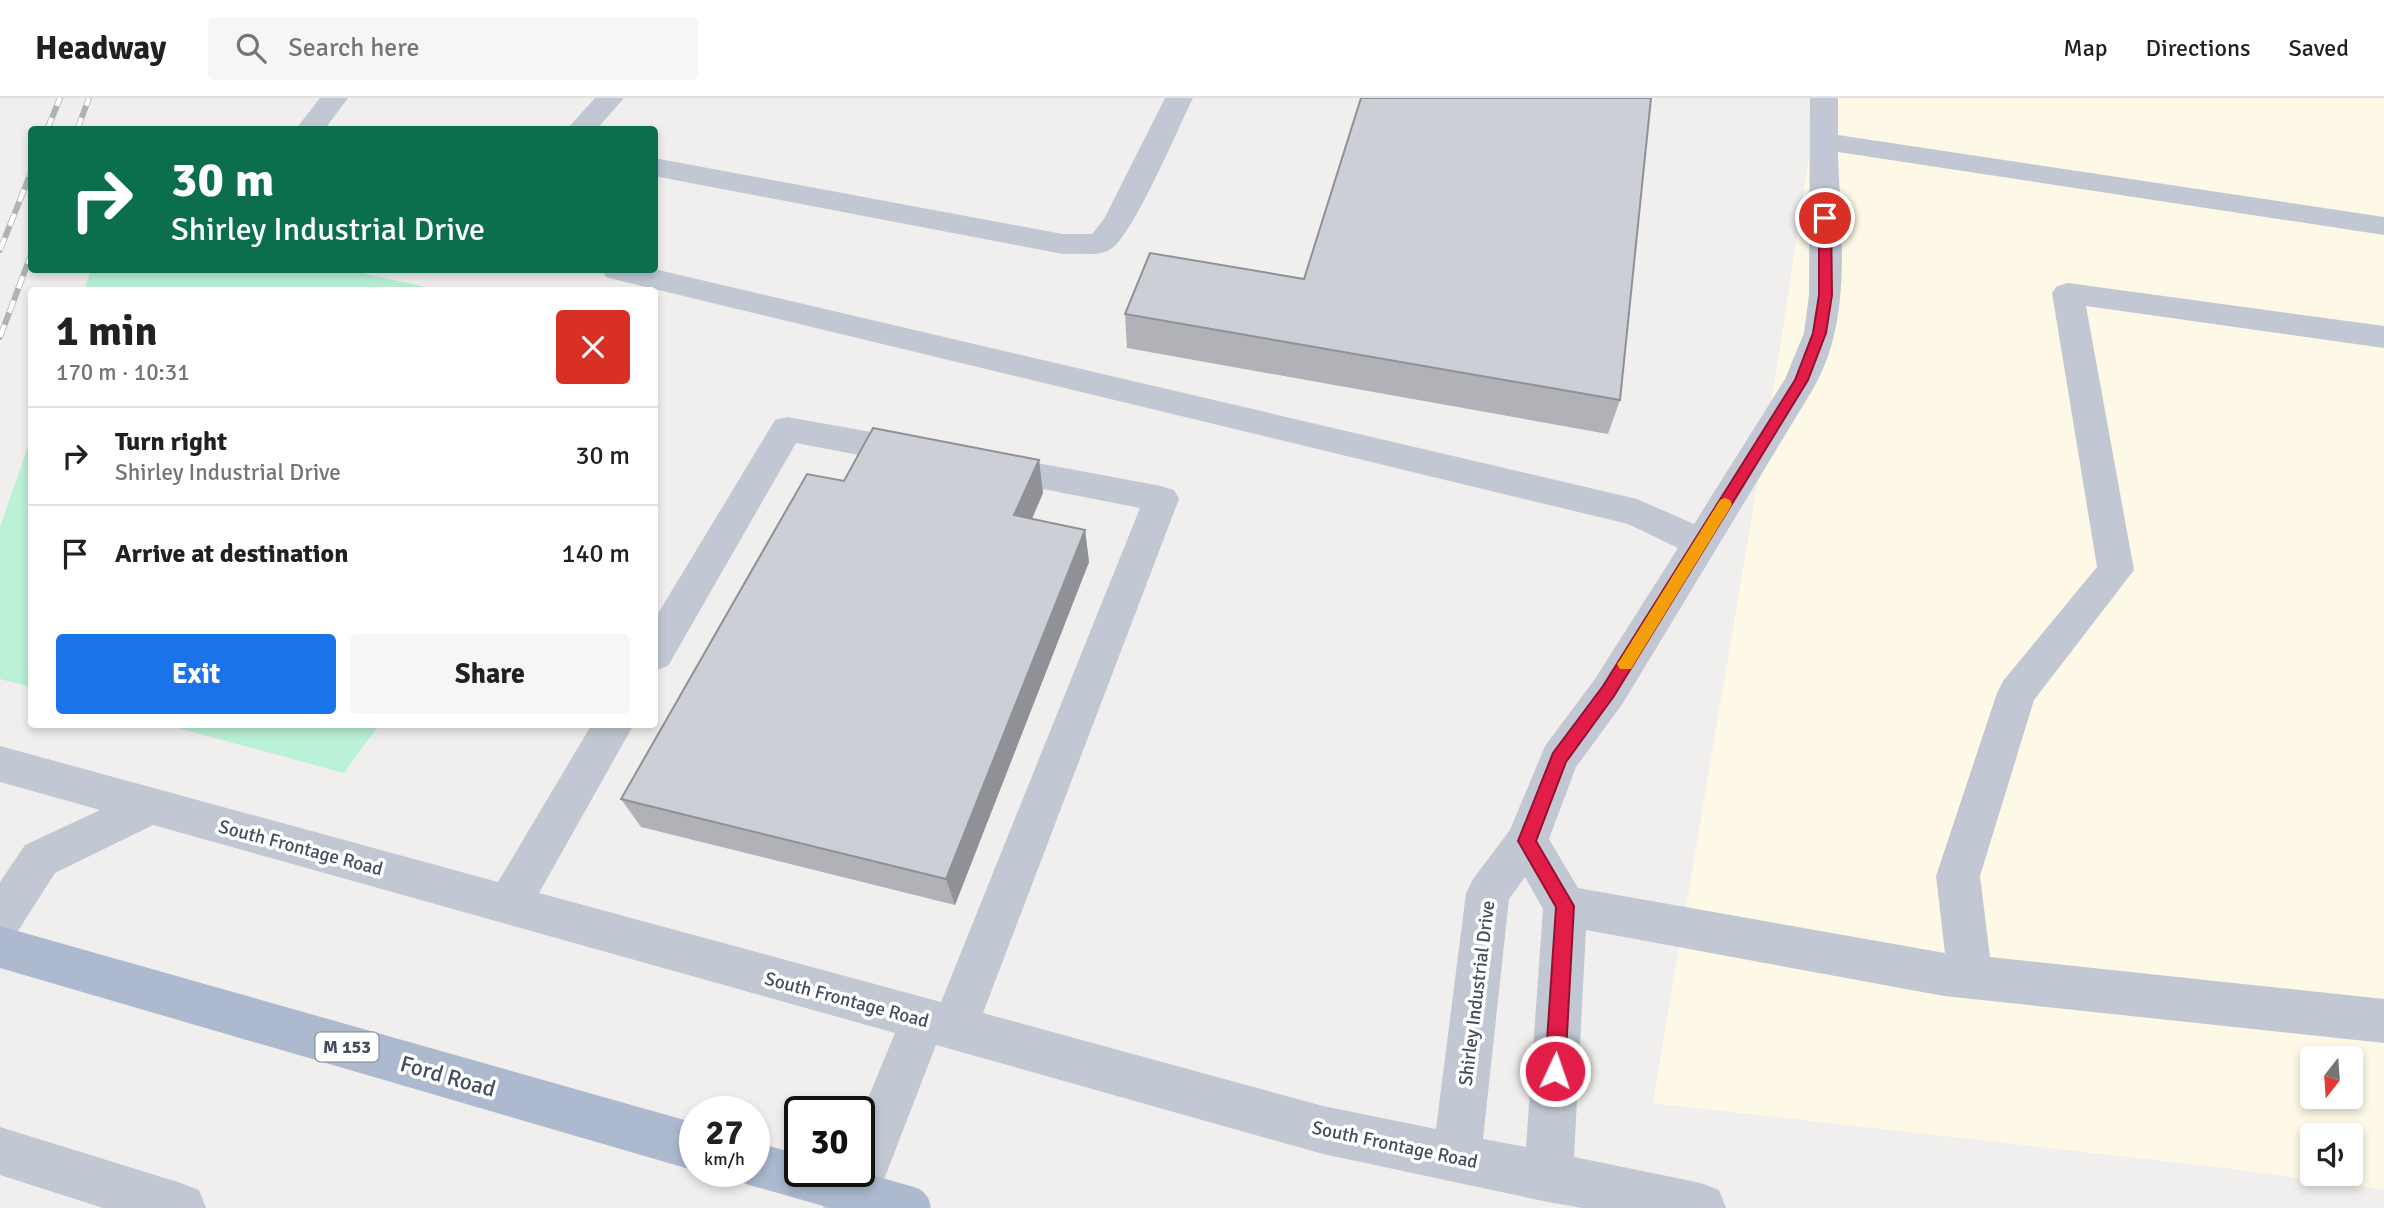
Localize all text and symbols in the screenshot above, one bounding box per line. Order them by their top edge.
search box [208,17,698,80]
text: Headway [35,28,166,69]
icon: search [232,29,270,67]
text: Search here [288,32,419,64]
text: Map [2063,33,2108,63]
text: Directions [2146,33,2251,63]
text: Saved [2289,33,2349,63]
text: 30 m [171,150,274,210]
icon: right [56,154,147,245]
pin [1795,188,1855,248]
icon: arrive [1806,199,1844,237]
text: Shirley Industrial Drive [171,210,485,249]
text: 1 min [56,306,157,357]
button: close [556,310,630,384]
text: 170 m · 10:31 [56,358,190,387]
text: Turn right [115,426,227,458]
icon: right [56,437,94,475]
text: 30 m [575,440,630,472]
text: Shirley Industrial Drive [115,458,341,487]
icon: arrive [56,535,94,573]
text: Arrive at destination [115,538,348,570]
text: 140 m [561,538,630,570]
button: Exit [56,634,336,714]
button: Share [350,634,630,714]
street label: South Frontage Road [216,815,385,881]
street label: Shirley Industrial Drive [1454,899,1500,1087]
street label: South Frontage Road [762,967,931,1033]
road number: M 153 [316,1032,378,1062]
position arrow [1518,1034,1592,1108]
north arrow [2300,1046,2362,1110]
map controls [2300,1046,2363,1186]
street label: Ford Road [397,1049,499,1104]
speed limit sign: 30 [784,1096,875,1187]
text: 27 [706,1111,743,1154]
street label: South Frontage Road [1310,1116,1480,1174]
button: sound [2300,1123,2363,1186]
text: km/h [704,1148,745,1170]

